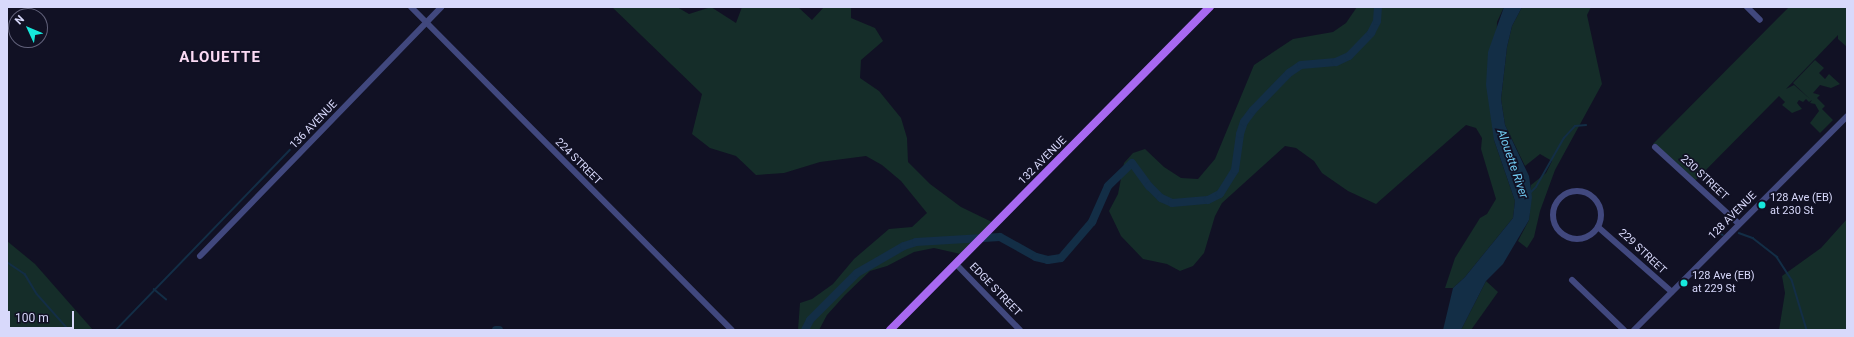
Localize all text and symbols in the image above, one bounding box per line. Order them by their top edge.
north arrow [8,8,48,48]
text: N [12,13,27,27]
district label: ALOUETTE [179,49,261,67]
street label: 136 AVENUE [288,98,340,152]
water label: Alouette River [1493,128,1531,200]
street label: 132 AVENUE [1016,134,1070,188]
street label: 224 STREET [552,136,604,188]
street label: 230 STREET [1677,153,1731,203]
street label: 128 AVENUE [1706,189,1760,243]
place label: 128 Ave (EB) at 230 St [1770,192,1833,218]
marker: 128 Ave (EB) at 230 St [1757,200,1767,210]
street label: 229 STREET [1615,227,1669,277]
street label: EDGE STREET [966,261,1024,319]
place label: 128 Ave (EB) at 229 St [1692,270,1755,296]
marker: 128 Ave (EB) at 229 St [1679,278,1689,288]
scale bar [10,303,76,329]
text: 100 m [15,311,49,325]

